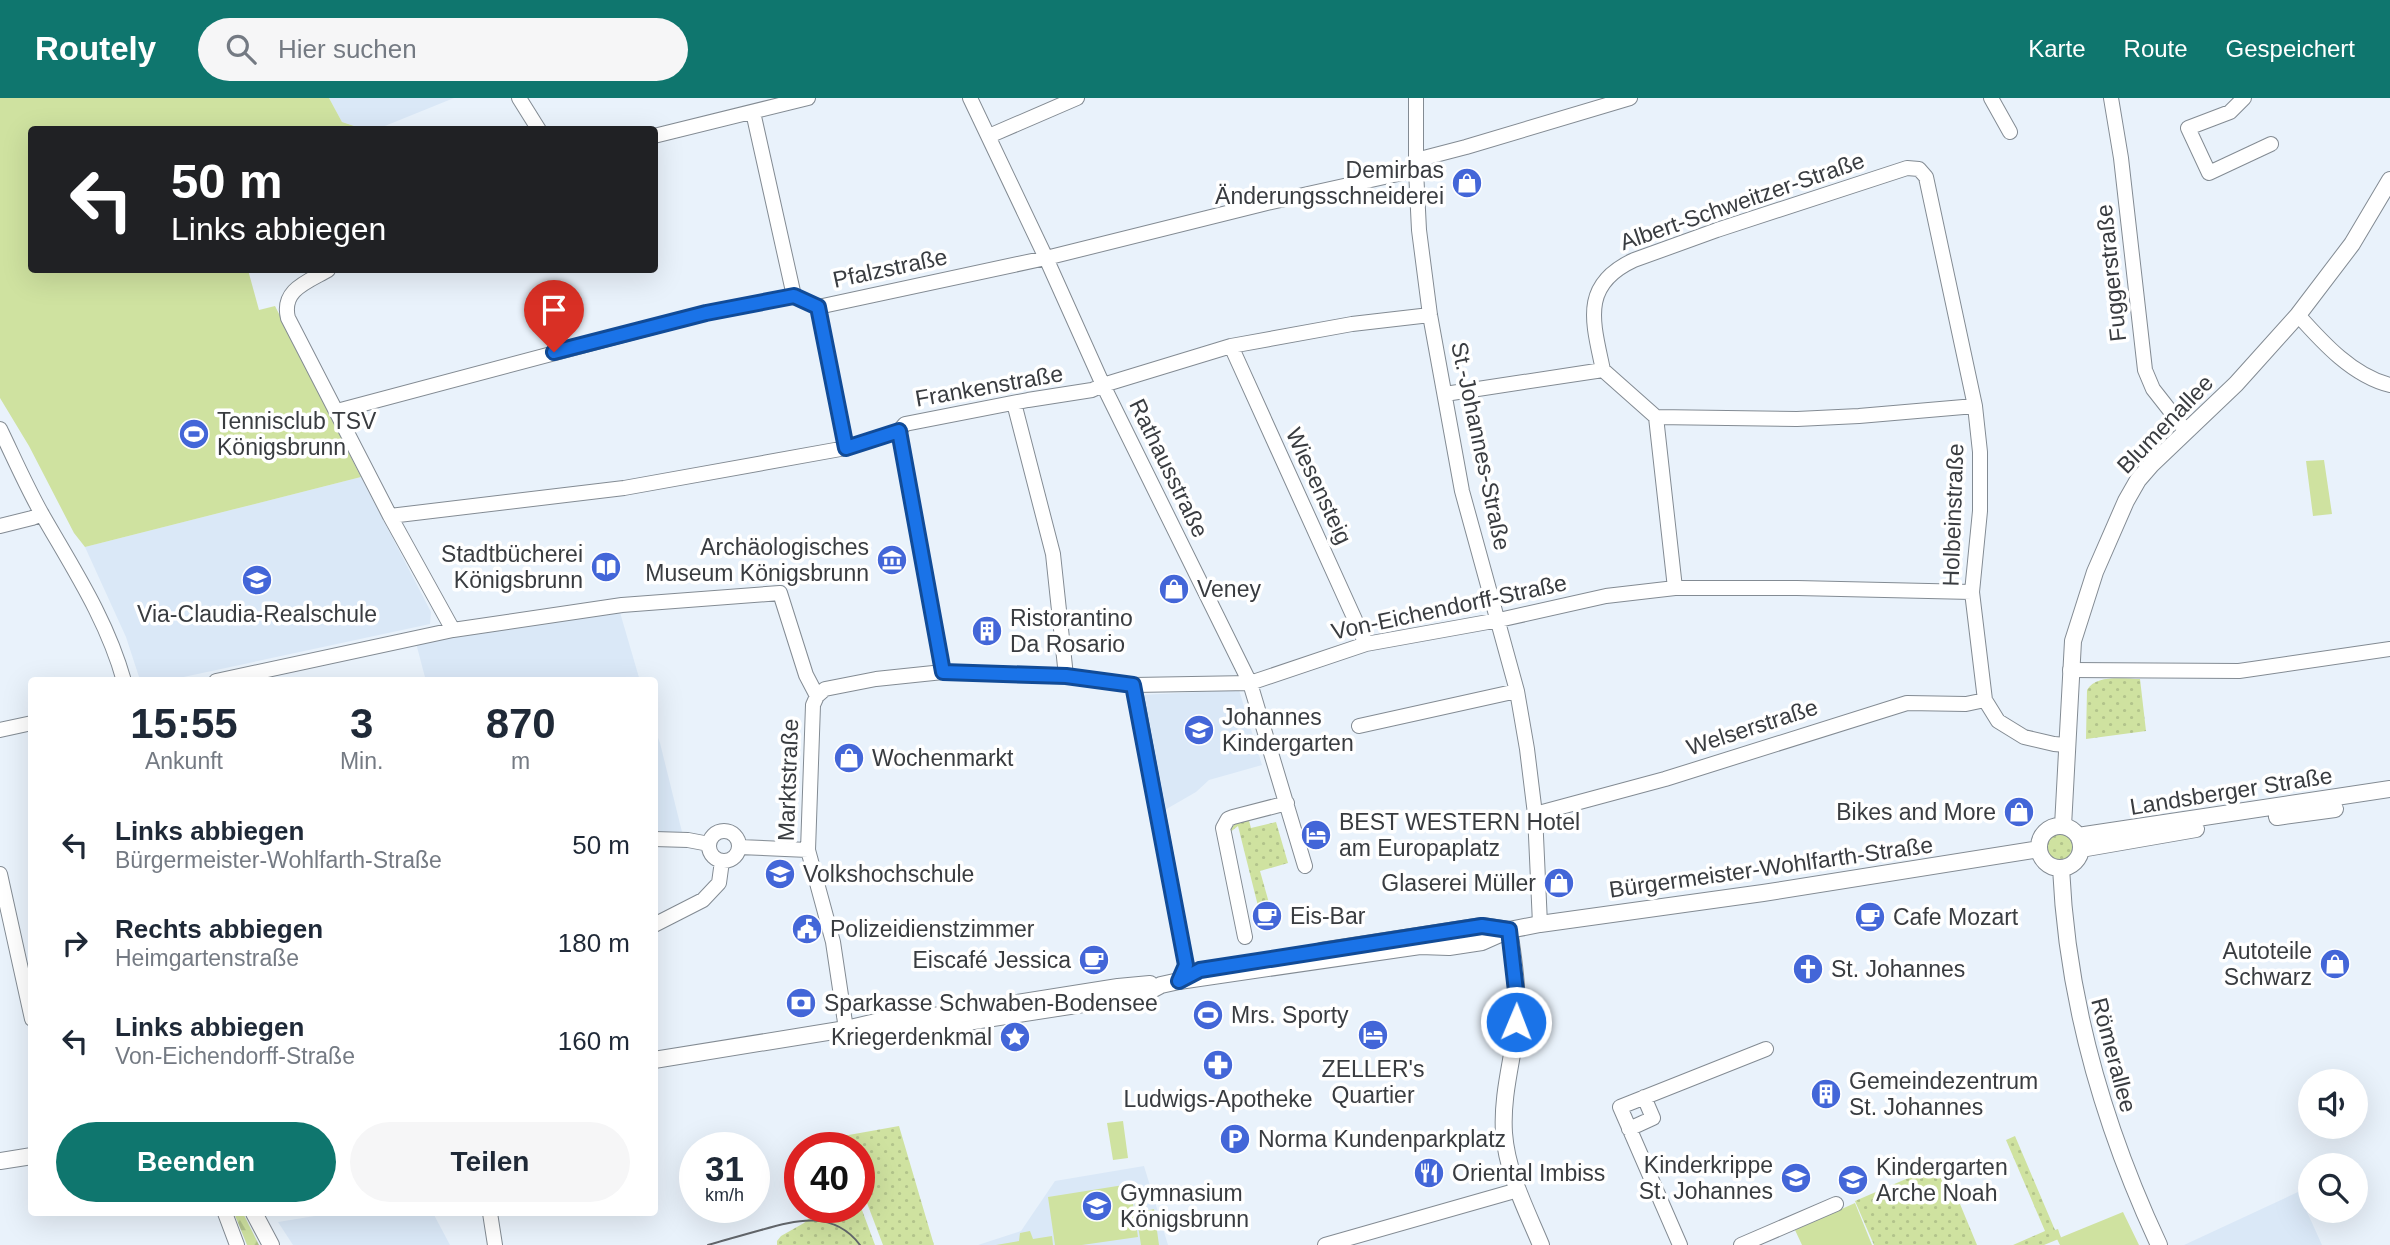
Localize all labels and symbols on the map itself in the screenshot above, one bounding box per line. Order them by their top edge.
street label: Albert-Schweitzer-Straße [1616,147,1868,255]
place label: Demirbas Änderungsschneiderei [1215,157,1444,209]
shop icon: Demirbas Änderungsschneiderei [1450,166,1484,200]
street label: Fuggerstraße [2091,203,2131,343]
street label: Pfalzstraße [830,243,950,293]
pin [524,280,584,352]
street label: St.-Johannes-Straße [1446,340,1516,552]
street label: Frankenstraße [913,360,1065,412]
street label: Blumenallee [2112,369,2218,479]
street label: Rathausstraße [1124,395,1214,541]
place label: Tennisclub TSV Königsbrunn [217,408,377,460]
sports icon: Tennisclub TSV Königsbrunn [177,417,211,451]
street label: Wiesensteig [1281,424,1357,548]
street label: Holbeinstraße [1938,443,1968,587]
place label: Archäologisches Museum Königsbrunn [645,534,869,586]
place label: Stadtbücherei Königsbrunn [441,541,583,593]
museum icon: Archäologisches Museum Königsbrunn [875,543,909,577]
library icon: Stadtbücherei Königsbrunn [589,550,623,584]
school or university icon: Via-Claudia-Realschule [240,563,274,597]
street label: Von-Eichendorff-Straße [1329,569,1569,645]
shop icon: Veney [1157,572,1191,606]
place label: Veney [1197,576,1261,602]
place label: Via-Claudia-Realschule [137,601,377,627]
place label: Ristorantino Da Rosario [1010,605,1133,657]
building icon: Ristorantino Da Rosario [970,614,1004,648]
street label: Welserstraße [1683,694,1821,760]
place label: Johannes Kindergarten [1222,704,1354,756]
school or university icon: Johannes Kindergarten [1182,713,1216,747]
street label: Marktstraße [773,718,803,842]
shop icon: Wochenmarkt [832,741,866,775]
place label: Wochenmarkt [872,745,1014,771]
street label: Landsberger Straße [2128,762,2334,820]
shop icon: Bikes and More [2002,795,2036,829]
place label: Bikes and More [1836,799,1996,825]
place label: BEST WESTERN Hotel am Europaplatz [1339,809,1580,861]
hotel icon: BEST WESTERN Hotel am Europaplatz [1299,818,1333,852]
street label: Bürgermeister-Wohlfarth-Straße [1607,831,1935,903]
school or university icon: Volkshochschule [763,857,797,891]
place label: Volkshochschule [803,861,974,887]
shop icon: Glaserei Müller [1542,866,1576,900]
place label: Glaserei Müller [1381,870,1536,896]
cafe icon: Eis-Bar [1250,899,1284,933]
cafe icon: Cafe Mozart [1853,900,1887,934]
place label: Eis-Bar [1290,903,1366,929]
place label: Cafe Mozart [1893,904,2019,930]
public building icon: Polizeidienstzimmer [790,912,824,946]
place label: Polizeidienstzimmer [830,916,1035,942]
place label: Autoteile Schwarz [2222,938,2312,990]
cafe icon: Eiscafé Jessica [1077,943,1111,977]
place label: Eiscafé Jessica [912,947,1071,973]
shop icon: Autoteile Schwarz [2318,947,2352,981]
church icon: St. Johannes [1791,952,1825,986]
place label: St. Johannes [1831,956,1965,982]
position arrow [1479,985,1553,1059]
bank icon: Sparkasse Schwaben-Bodensee [784,986,818,1020]
place label: Sparkasse Schwaben-Bodensee [824,990,1158,1016]
street label: Römerallee [2086,995,2142,1115]
sports icon: Mrs. Sporty [1191,998,1225,1032]
place label: Mrs. Sporty [1231,1002,1349,1028]
hotel icon: ZELLER's Quartier [1356,1018,1390,1052]
place icon: Kriegerdenkmal [998,1020,1032,1054]
place label: Kriegerdenkmal [831,1024,992,1050]
pharmacy icon: Ludwigs-Apotheke [1201,1048,1235,1082]
place label: ZELLER's Quartier [1322,1056,1424,1108]
place label: Gemeindezentrum St. Johannes [1849,1068,2038,1120]
building icon: Gemeindezentrum St. Johannes [1809,1077,1843,1111]
place label: Ludwigs-Apotheke [1123,1086,1313,1112]
parking icon: Norma Kundenparkplatz [1218,1122,1252,1156]
place label: Norma Kundenparkplatz [1258,1126,1506,1152]
speed limit sign: 40 [784,1132,875,1223]
place label: Kinderkrippe St. Johannes [1639,1152,1773,1204]
place label: Kindergarten Arche Noah [1876,1154,2008,1206]
restaurant icon: Oriental Imbiss [1412,1156,1446,1190]
place label: Oriental Imbiss [1452,1160,1605,1186]
school or university icon: Kinderkrippe St. Johannes [1779,1161,1813,1195]
school or university icon: Kindergarten Arche Noah [1836,1163,1870,1197]
place label: Gymnasium Königsbrunn [1120,1180,1249,1232]
school or university icon: Gymnasium Königsbrunn [1080,1189,1114,1223]

